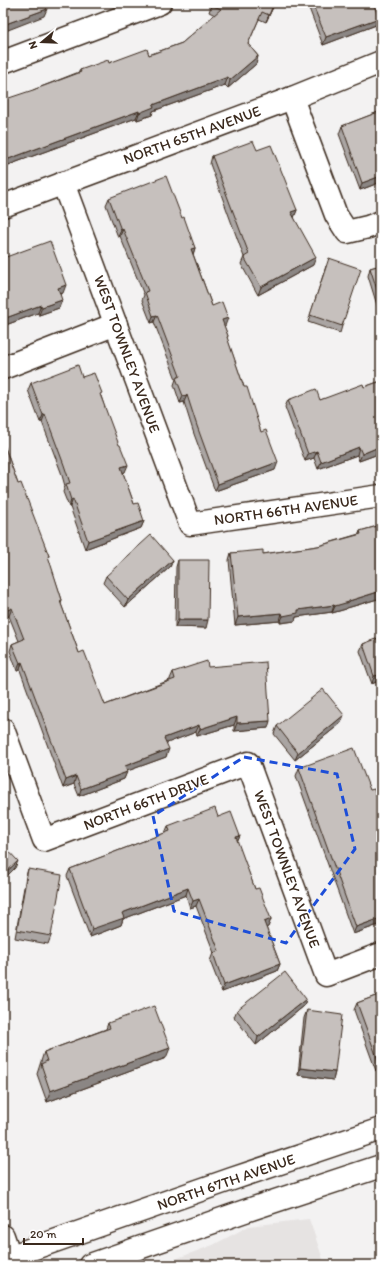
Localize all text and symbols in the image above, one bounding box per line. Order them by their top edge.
north arrow [22,22,62,62]
text: N [26,39,40,51]
street label: NORTH 65TH AVENUE [121,102,263,168]
street label: WEST TOWNLEY AVENUE [90,273,164,435]
street label: NORTH 66TH AVENUE [213,491,359,529]
street label: NORTH 66TH DRIVE [81,770,211,834]
street label: WEST TOWNLEY AVENUE [250,788,324,950]
street label: NORTH 67TH AVENUE [155,1150,297,1214]
scale bar [24,1220,83,1246]
text: 20 m [30,1227,57,1241]

